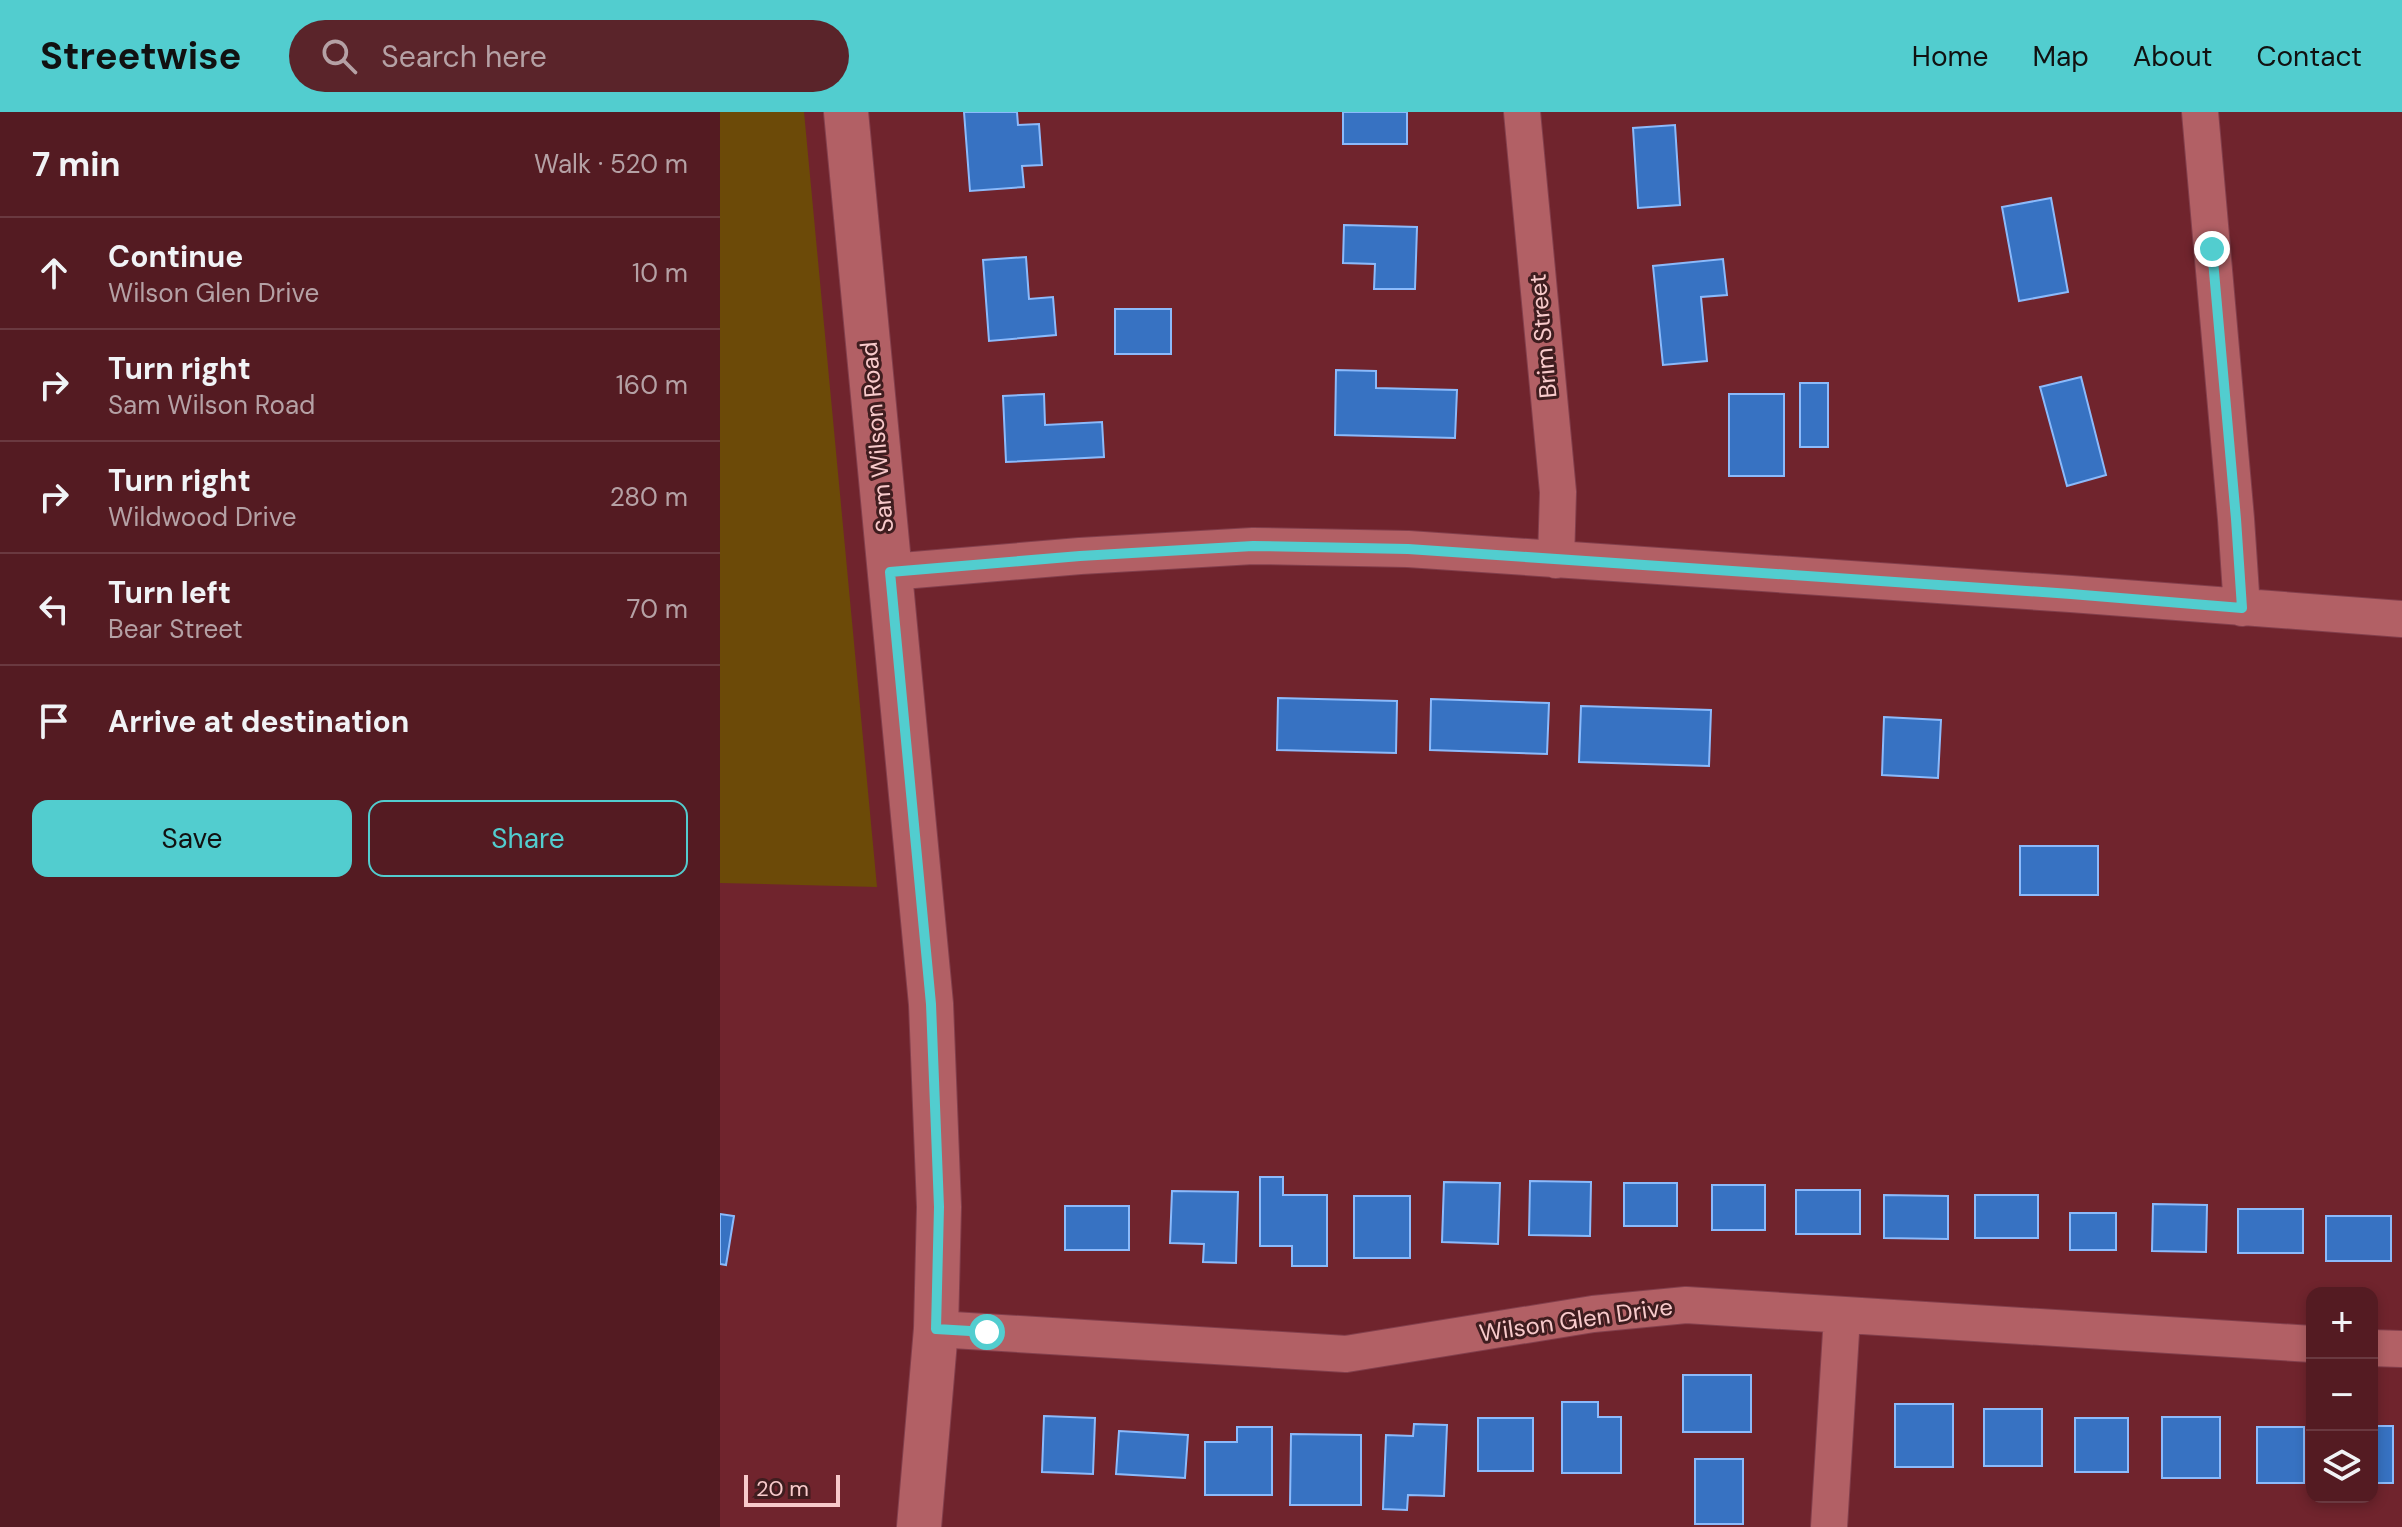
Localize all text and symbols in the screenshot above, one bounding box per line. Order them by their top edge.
search box [289,20,849,92]
text: Streetwise [40,31,241,81]
icon: search [317,34,361,78]
text: Search here [381,37,547,76]
text: Home [1912,38,1988,75]
text: Map [2032,38,2089,75]
text: About [2133,38,2212,75]
text: Contact [2256,38,2362,75]
text: 7 min [32,142,121,187]
text: Walk · 520 m [534,147,688,181]
route end [2194,231,2230,267]
text: Continue [108,237,243,276]
icon: ahead [32,251,76,295]
text: 10 m [632,256,688,290]
street label: Brim Street [1522,272,1563,400]
text: Wilson Glen Drive [108,276,319,310]
street label: Sam Wilson Road [853,340,900,534]
text: Turn right [108,349,251,388]
icon: right [32,363,76,407]
text: 160 m [616,368,688,402]
text: Sam Wilson Road [108,388,315,422]
text: Turn right [108,461,251,500]
icon: right [32,475,76,519]
text: 280 m [610,480,688,514]
text: Wildwood Drive [108,500,296,534]
text: Turn left [108,573,231,612]
icon: left [32,587,76,631]
text: 70 m [627,592,688,626]
text: Bear Street [108,612,243,646]
icon: arrive [32,699,76,743]
text: Arrive at destination [108,702,409,741]
button: Save [32,800,352,877]
button: Share [368,800,688,877]
map controls [2306,1287,2378,1503]
button: + [2306,1287,2378,1359]
street label: Wilson Glen Drive [1477,1291,1675,1348]
route start [969,1314,1005,1350]
button: − [2306,1359,2378,1431]
button: layers [2306,1431,2378,1503]
scale bar [744,1471,840,1507]
text: 20 m [756,1474,809,1503]

